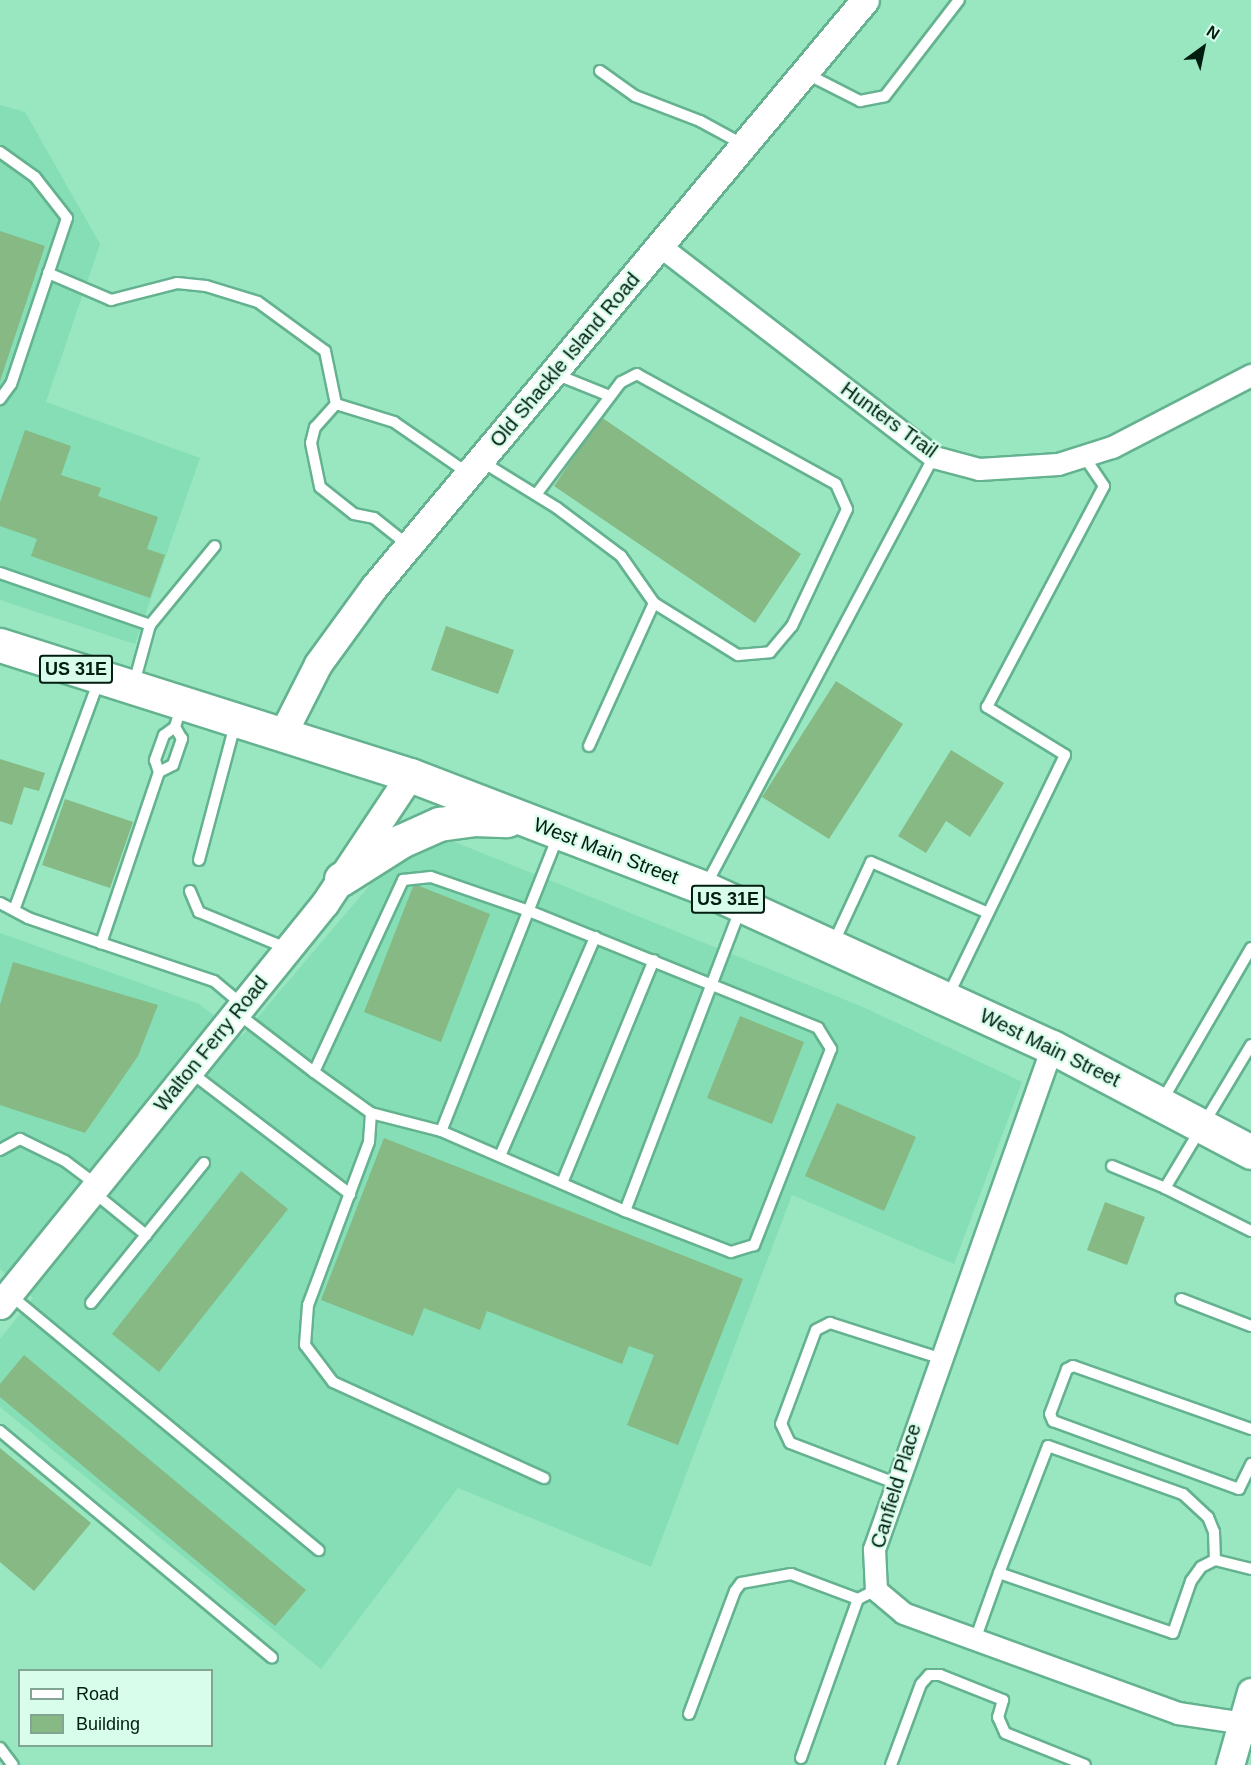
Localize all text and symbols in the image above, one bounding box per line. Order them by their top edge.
north arrow [1173,18,1233,78]
text: N [1204,22,1223,43]
street label: Old Shackle Island Road [485,268,645,452]
street label: Hunters Trail [836,377,942,463]
road number: US 31E [38,654,113,684]
street label: West Main Street [530,812,682,890]
road number: US 31E [690,884,766,914]
street label: Walton Ferry Road [149,972,273,1116]
street label: West Main Street [976,1004,1124,1092]
street label: Canfield Place [866,1421,926,1551]
legend [18,1669,213,1747]
text: Road [76,1684,119,1704]
text: Building [76,1714,140,1734]

